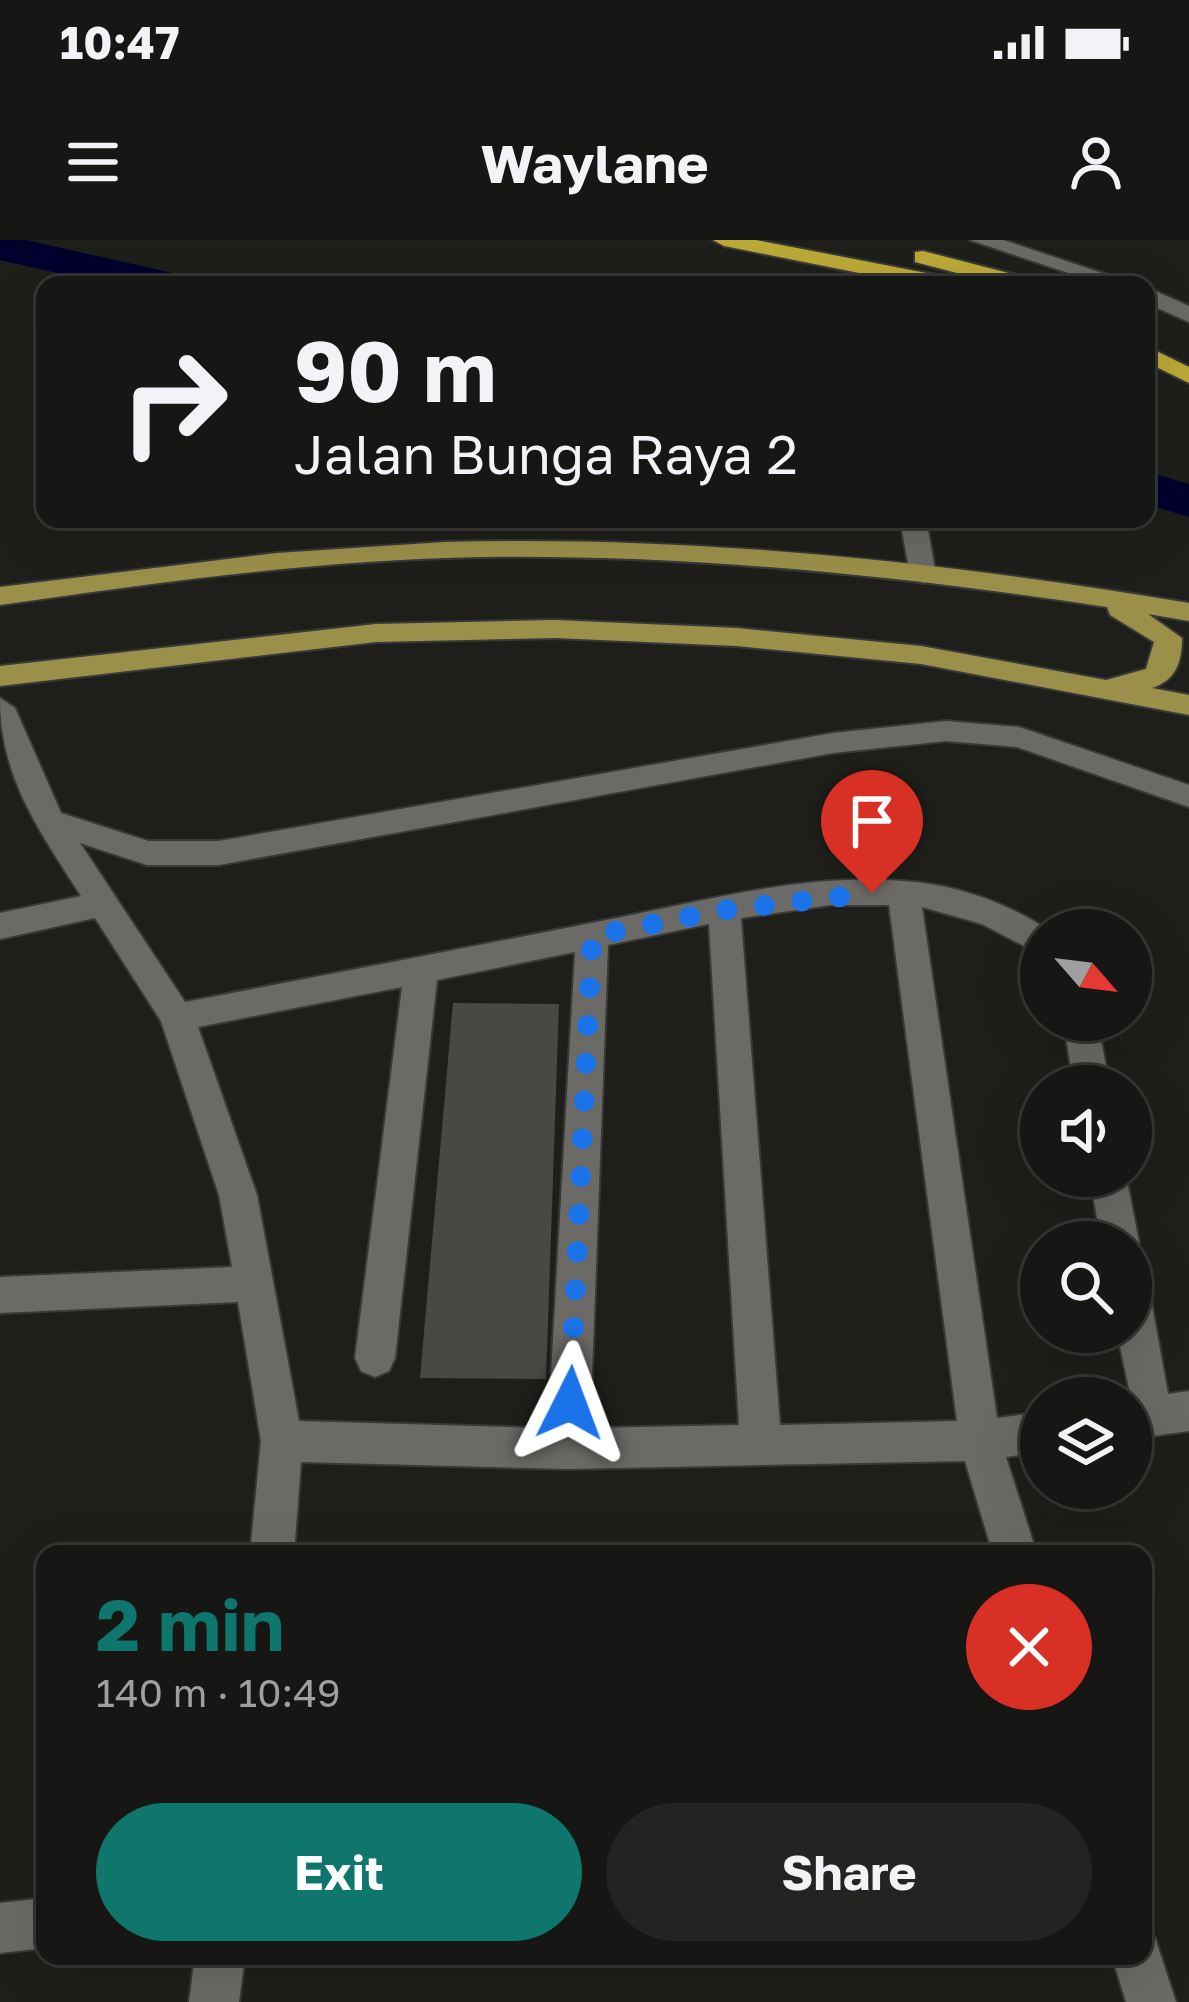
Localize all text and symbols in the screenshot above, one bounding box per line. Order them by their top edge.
text: 10:47 [60,15,179,69]
icon: menu [60,129,126,195]
icon: person [1063,129,1129,195]
text: Waylane [480,130,709,195]
text: 90 m [294,320,496,420]
icon: right [96,324,252,480]
text: Jalan Bunga Raya 2 [294,421,798,486]
pin [821,770,923,893]
icon: arrive [839,788,905,854]
north arrow [1020,909,1152,1041]
map controls [1020,909,1152,1509]
button: sound [1020,1065,1152,1197]
button: search [1020,1221,1152,1353]
position arrow [507,1340,633,1466]
button: layers [1020,1377,1152,1509]
text: 2 min [96,1580,284,1667]
button: close [966,1584,1092,1710]
text: 140 m · 10:49 [96,1669,341,1716]
button: Exit [96,1803,582,1941]
button: Share [606,1803,1092,1941]

